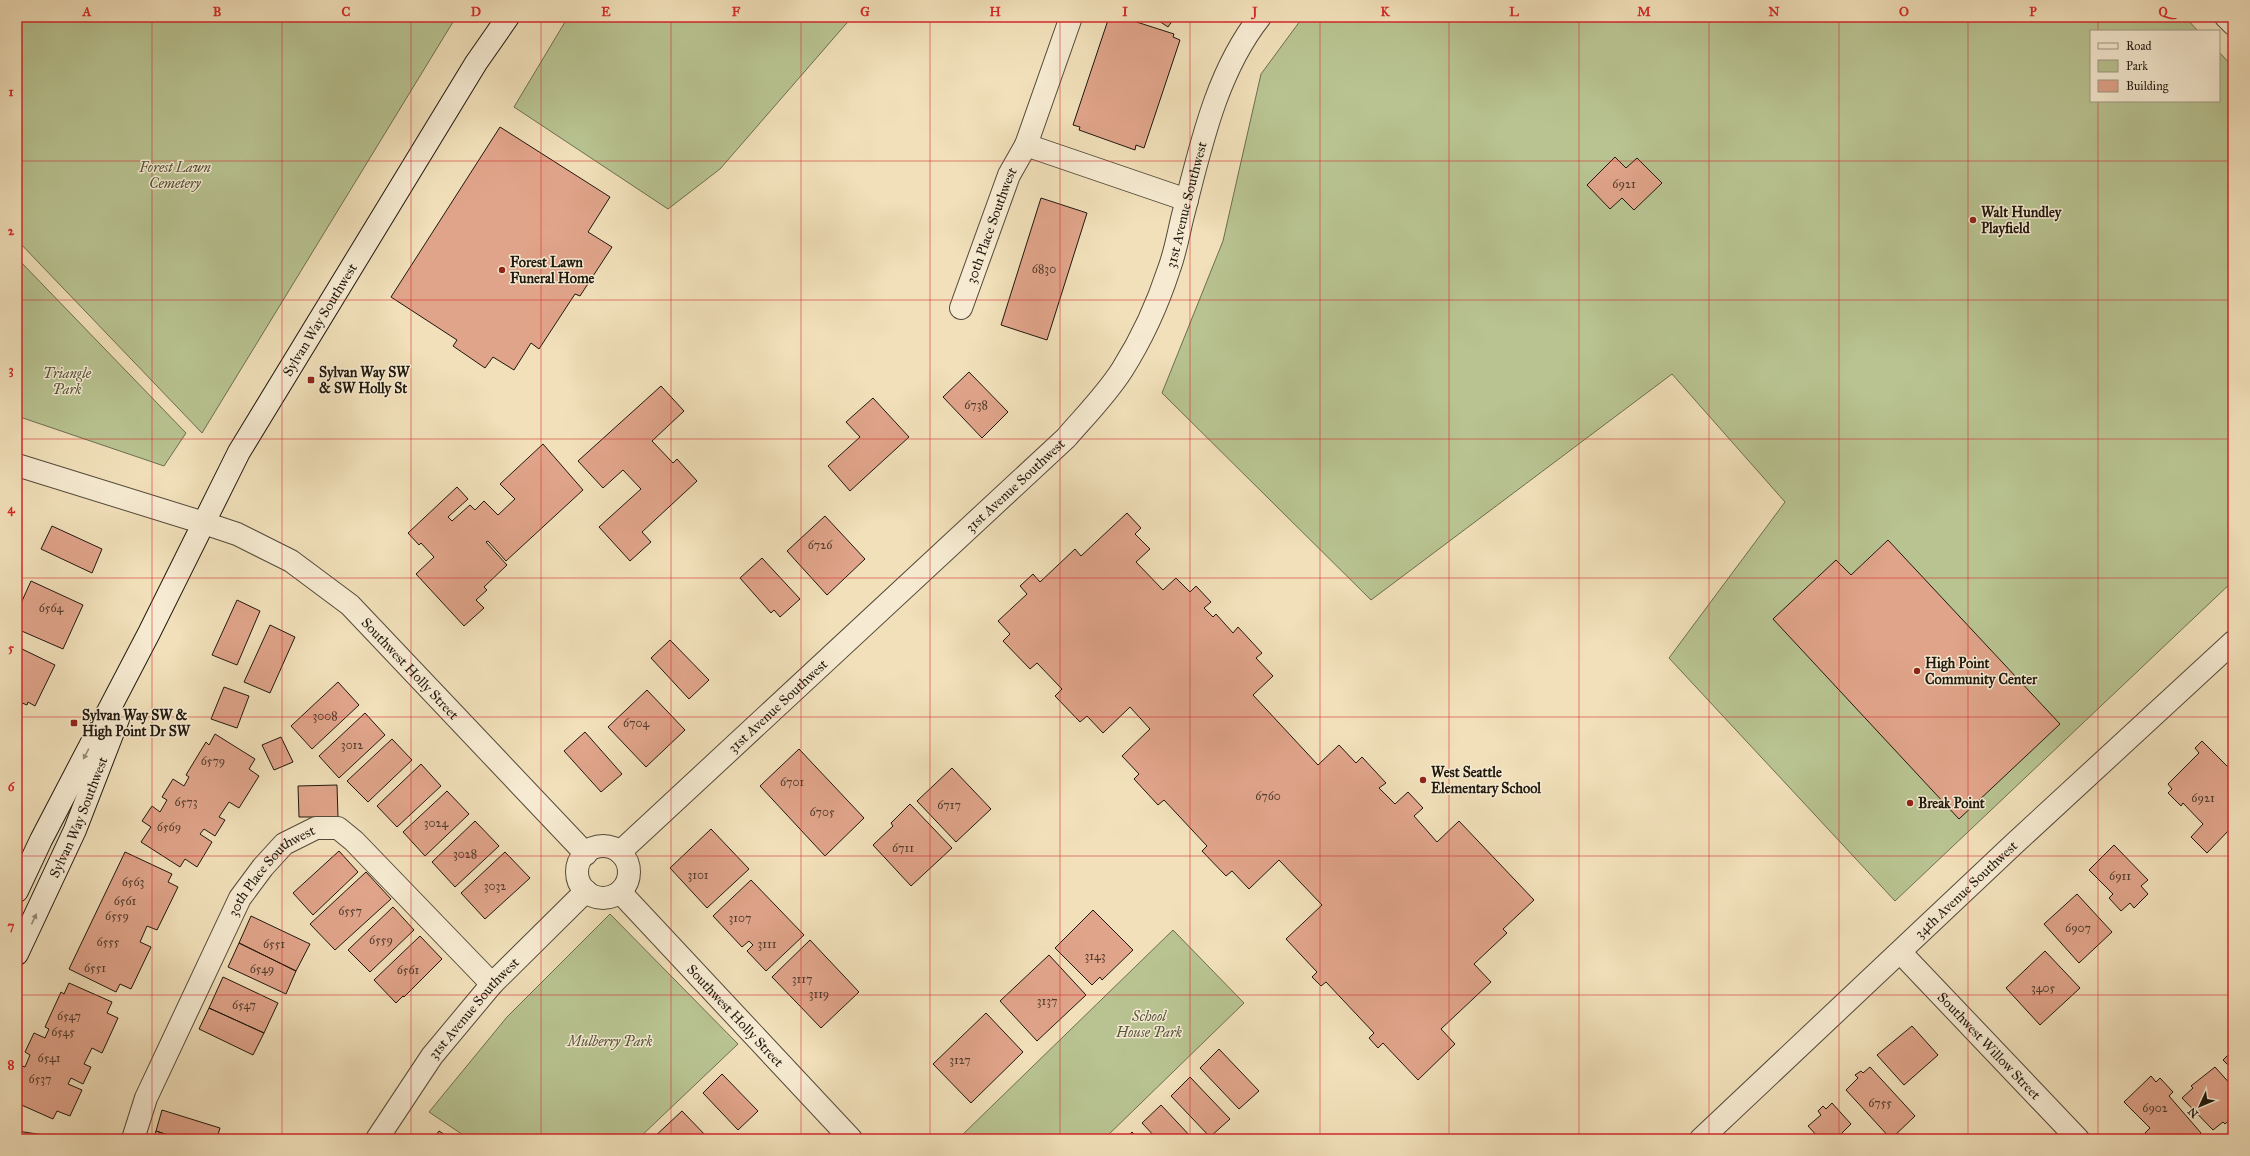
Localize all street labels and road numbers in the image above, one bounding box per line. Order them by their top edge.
street label: 31st Avenue Southwest [1162,140,1211,270]
street label: 30th Place Southwest [963,164,1021,286]
street label: Sylvan Way Southwest [279,260,361,380]
street label: 31st Avenue Southwest [962,435,1069,536]
street label: Southwest Holly Street [357,614,462,723]
street label: 31st Avenue Southwest [725,656,831,756]
street label: Sylvan Way Southwest [46,754,112,881]
street label: 30th Place Southwest [225,822,318,919]
street label: 34th Avenue Southwest [1911,837,2021,942]
street label: 31st Avenue Southwest [425,954,523,1063]
street label: Southwest Holly Street [683,961,787,1071]
street label: Southwest Willow Street [1934,989,2044,1103]

